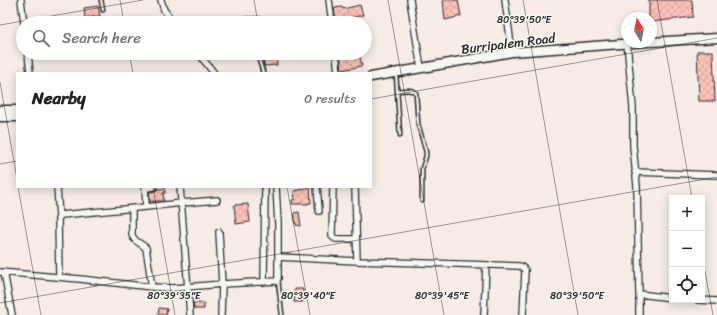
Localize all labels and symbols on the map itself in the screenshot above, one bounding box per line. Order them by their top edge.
text: 80°39'50"E [497,11,552,29]
north arrow [621,12,657,48]
street label: Burripalem Road [460,26,557,61]
text: 80°39'35"E [147,287,202,305]
text: 80°39'40"E [281,287,337,305]
text: 80°39'45"E [415,287,470,305]
text: 80°39'50"E [550,287,605,305]

